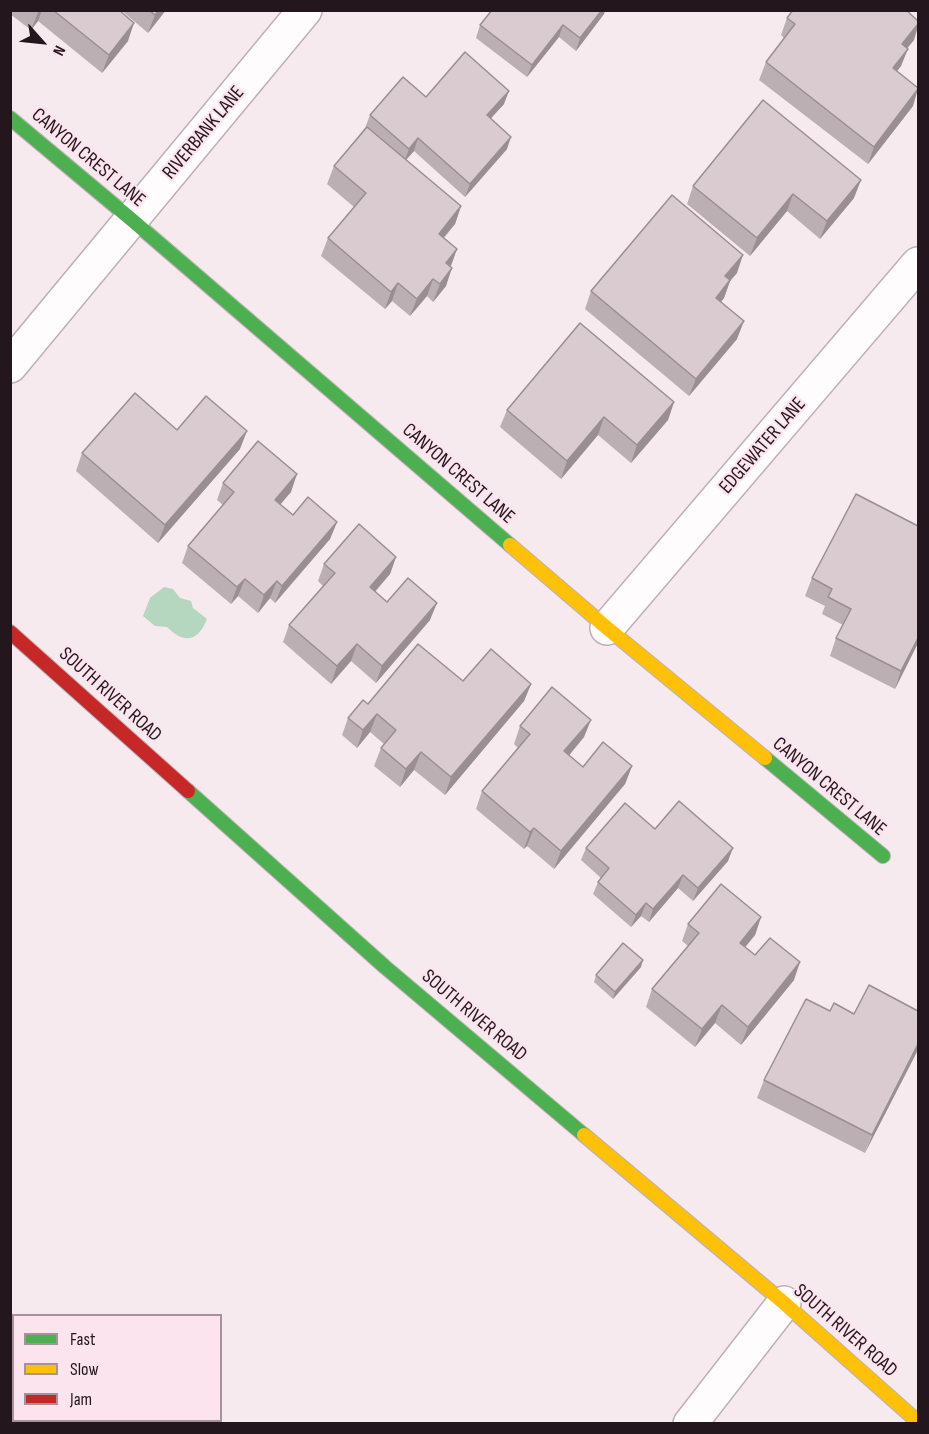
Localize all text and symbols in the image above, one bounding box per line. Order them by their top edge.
north arrow [12,12,72,72]
text: N [48,42,69,59]
street label: RIVERBANK LANE [158,82,250,184]
street label: CANYON CREST LANE [26,103,150,213]
street label: EDGEWATER LANE [715,393,811,499]
street label: CANYON CREST LANE [397,419,519,529]
street label: SOUTH RIVER ROAD [54,643,166,747]
street label: CANYON CREST LANE [767,732,891,842]
street label: SOUTH RIVER ROAD [417,965,531,1067]
street label: SOUTH RIVER ROAD [788,1279,902,1383]
legend [12,1314,222,1422]
text: Fast [70,1329,95,1350]
text: Slow [70,1359,99,1380]
text: Jam [70,1389,92,1410]

